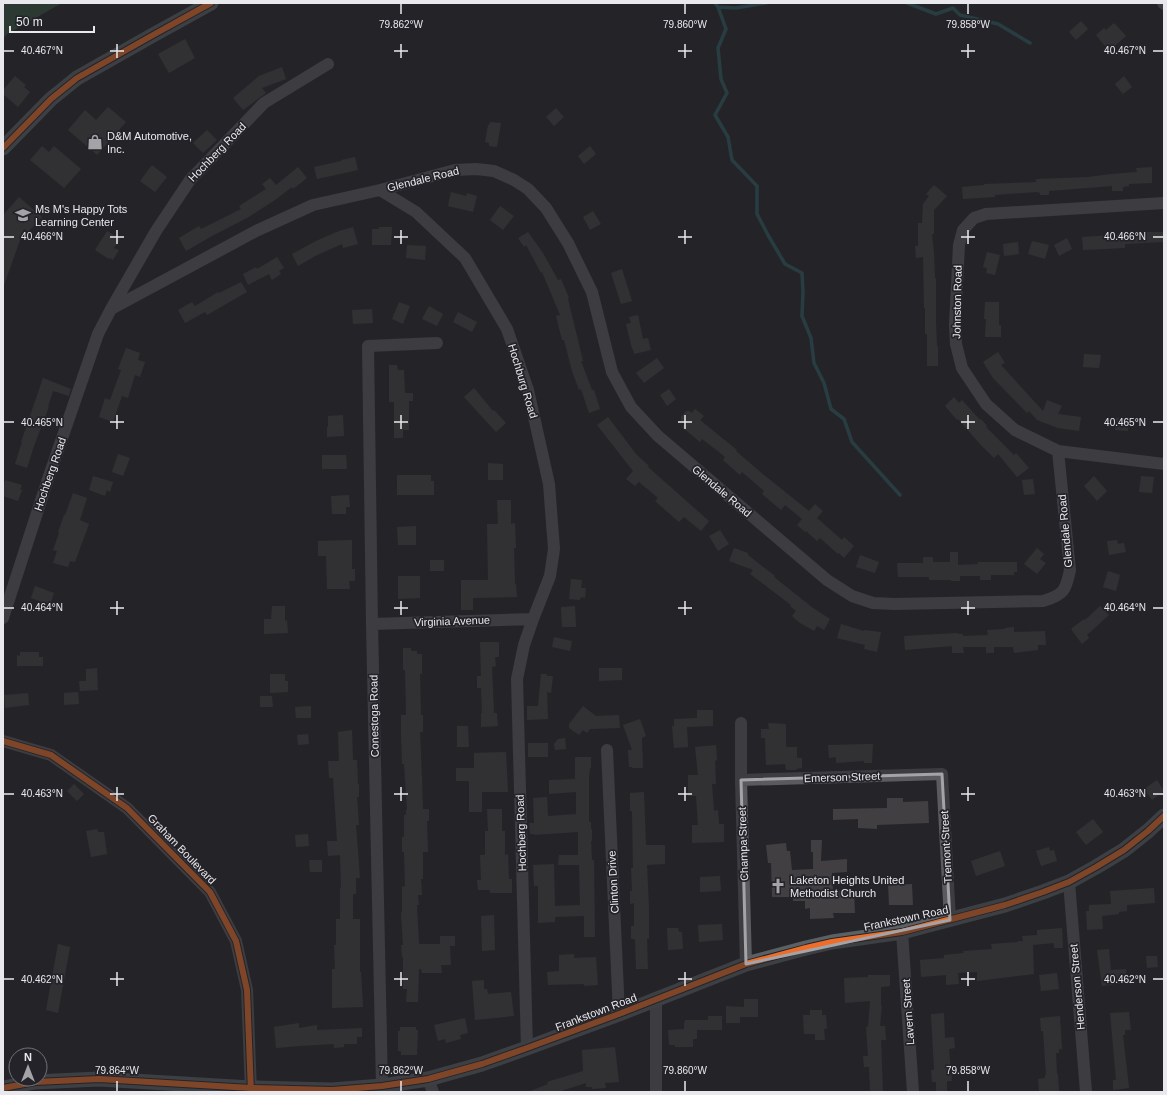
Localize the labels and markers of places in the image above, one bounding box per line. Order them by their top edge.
place label: D&M Automotive, Inc. [107,130,192,155]
shop icon: D&M Automotive, Inc. [86,133,104,151]
place label: Ms M's Happy Tots Learning Center [35,203,128,228]
school or university icon: Ms M's Happy Tots Learning Center [14,206,32,224]
place label: Laketon Heights United Methodist Church [790,874,904,899]
church icon: Laketon Heights United Methodist Church [769,877,787,895]

